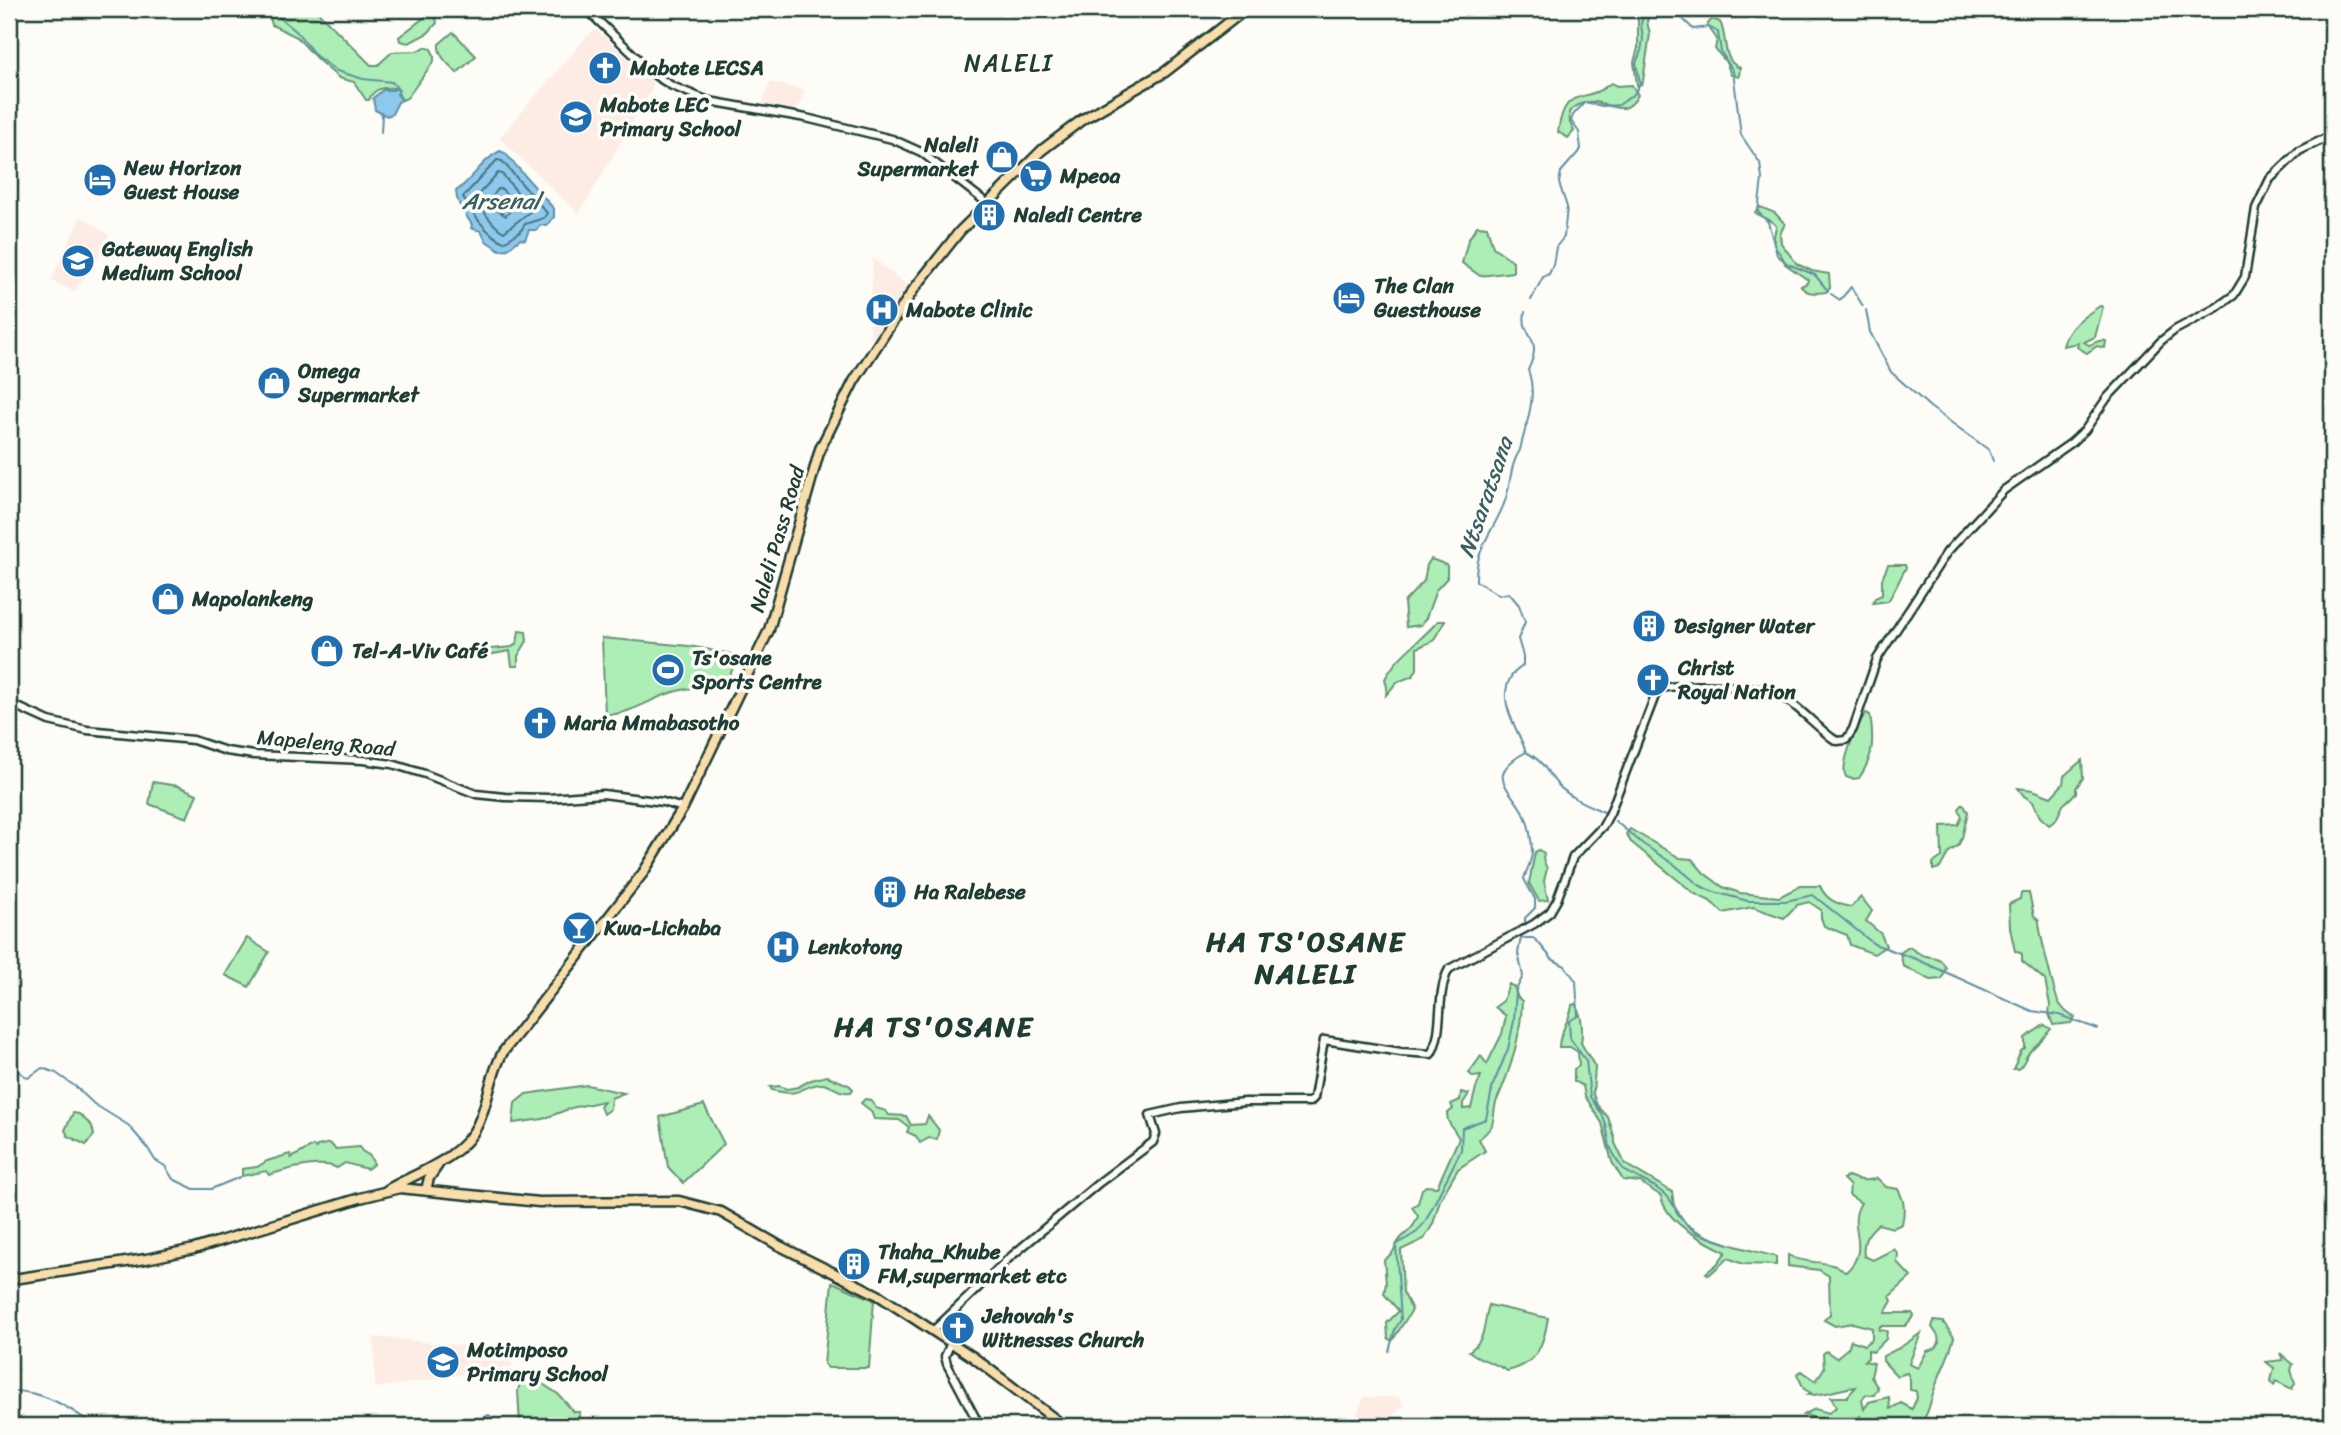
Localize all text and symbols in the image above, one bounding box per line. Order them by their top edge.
district label: NALELI [964,42,1054,84]
church icon: Mabote LECSA [586,49,624,87]
place label: Mabote LECSA [629,49,764,87]
place label: Mabote LEC Primary School [599,86,742,148]
school or university icon: Mabote LEC Primary School [557,98,595,136]
place label: Naleli Supermarket [856,126,980,188]
shop icon: Naleli Supermarket [983,138,1021,176]
place label: New Horizon Guest House [123,149,242,211]
supermarket icon: Mpeoa [1017,157,1055,195]
place label: Mpeoa [1059,157,1121,195]
hotel icon: New Horizon Guest House [81,161,119,199]
water label: Arsenal [461,181,545,222]
building icon: Naledi Centre [970,196,1008,234]
place label: Naledi Centre [1013,196,1142,234]
place label: Gateway English Medium School [101,230,253,292]
school or university icon: Gateway English Medium School [59,242,97,280]
place label: The Clan Guesthouse [1373,267,1481,329]
hotel icon: The Clan Guesthouse [1330,279,1368,317]
hospital icon: Mabote Clinic [863,291,901,329]
place label: Mabote Clinic [905,291,1034,329]
place label: Omega Supermarket [297,352,420,414]
shop icon: Omega Supermarket [255,364,293,402]
water label: Ntsaratsana [1446,429,1526,563]
street label: Naleli Pass Road [738,459,817,617]
shop icon: Mapolankeng [149,580,187,618]
place label: Mapolankeng [191,580,314,618]
building icon: Designer Water [1630,607,1668,645]
place label: Designer Water [1674,607,1816,645]
shop icon: Tel-A-Viv Café [308,632,346,670]
place label: Tel-A-Viv Café [352,632,489,670]
place label: Ts'osane Sports Centre [691,639,822,701]
place label: Christ Royal Nation [1677,649,1797,711]
sports icon: Ts'osane Sports Centre [649,651,687,689]
church icon: Christ Royal Nation [1634,661,1672,699]
church icon: Maria Mmabasotho [521,704,559,742]
place label: Maria Mmabasotho [563,704,740,742]
street label: Mapeleng Road [256,718,398,768]
building icon: Ha Ralebese [871,873,909,911]
place label: Ha Ralebese [913,873,1026,911]
bar icon: Kwa-Lichaba [560,909,598,947]
place label: Kwa-Lichaba [603,909,722,947]
district label: HA TS'OSANE NALELI [1206,917,1407,998]
hospital icon: Lenkotong [764,928,802,966]
place label: Lenkotong [808,928,903,966]
district label: HA TS'OSANE [834,1002,1035,1051]
place label: Thaha_Khube FM,supermarket etc [877,1233,1067,1295]
building icon: Thaha_Khube FM,supermarket etc [835,1245,873,1283]
place label: Jehovah's Witnesses Church [981,1297,1144,1359]
church icon: Jehovah's Witnesses Church [939,1309,977,1347]
place label: Motimposo Primary School [466,1331,609,1393]
school or university icon: Motimposo Primary School [424,1343,462,1381]

